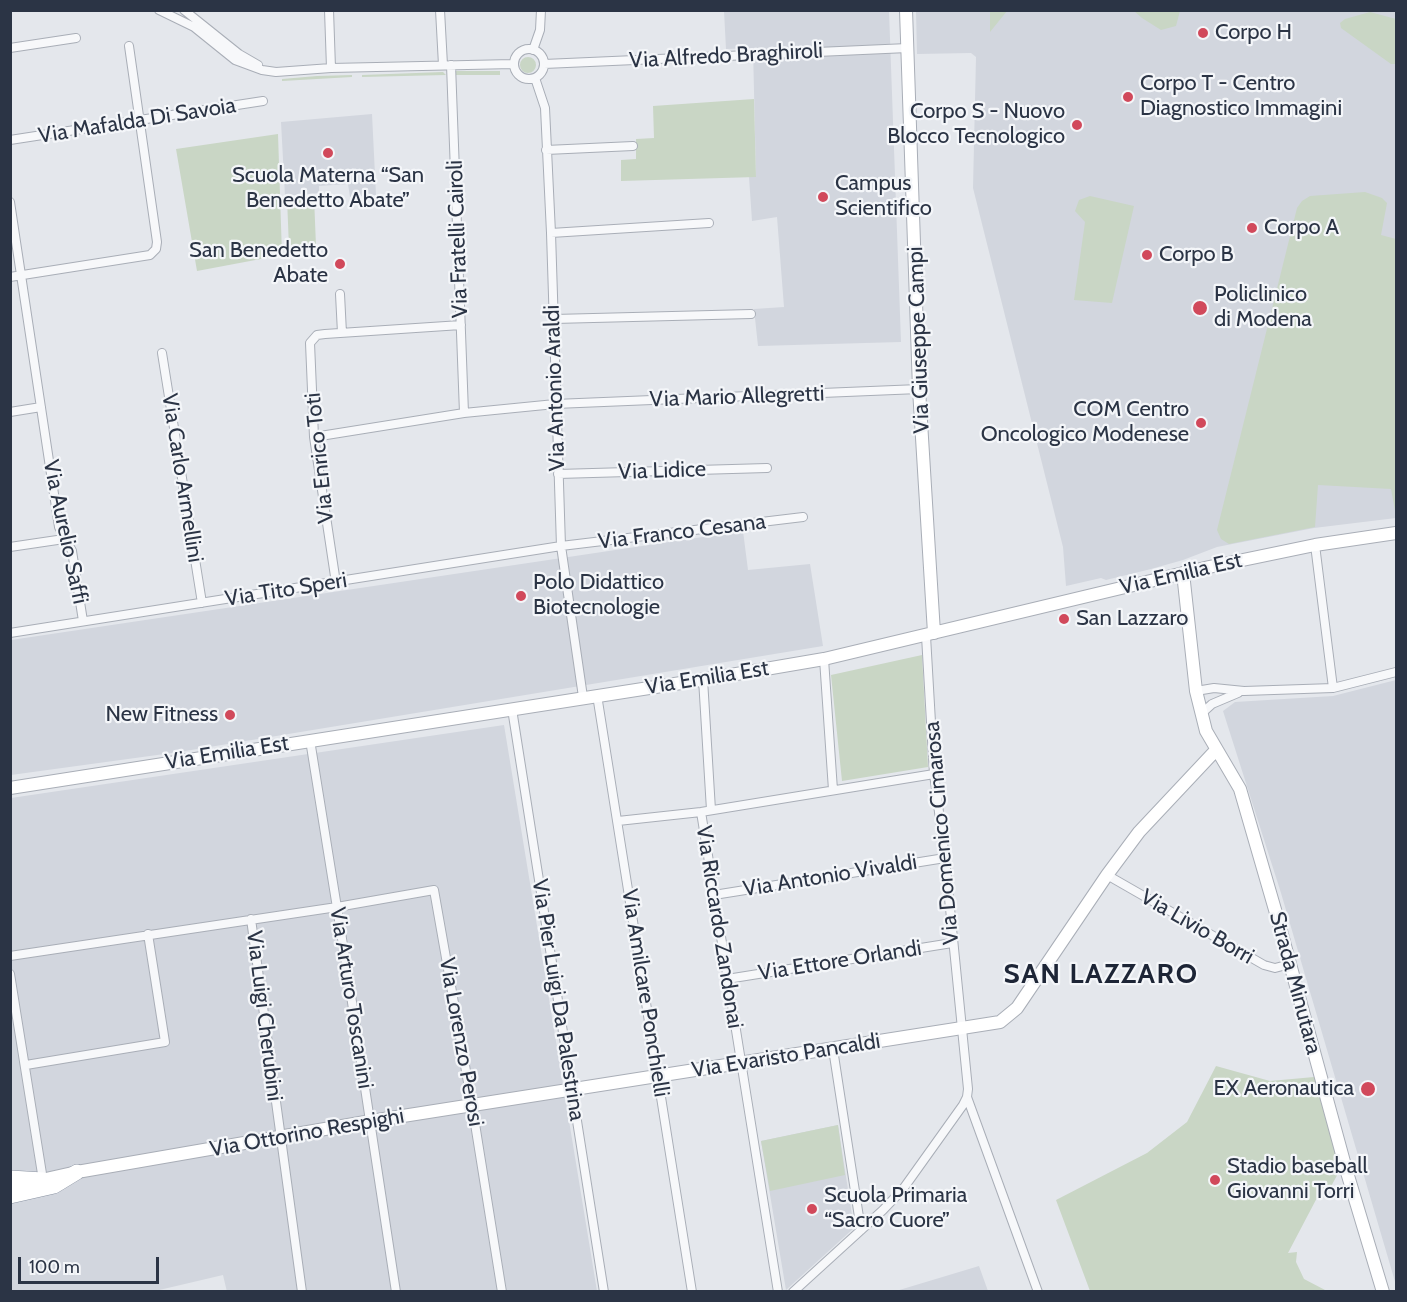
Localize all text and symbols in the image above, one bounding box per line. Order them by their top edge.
place label: Corpo H [1215,20,1292,46]
marker: Corpo H [1196,26,1210,40]
street label: Via Alfredo Braghiroli [628,38,824,74]
place label: Corpo T - Centro Diagnostico Immagini [1140,71,1342,122]
marker: Corpo T - Centro Diagnostico Immagini [1121,90,1135,104]
street label: Via Mafalda Di Savoia [36,92,238,150]
place label: Corpo S - Nuovo Blocco Tecnologico [887,99,1065,150]
marker: Corpo S - Nuovo Blocco Tecnologico [1070,118,1084,132]
marker: Scuola Materna “San Benedetto Abate” [321,146,335,160]
street label: Via Fratelli Cairoli [442,159,474,319]
place label: Scuola Materna “San Benedetto Abate” [232,163,424,214]
place label: Campus Scientifico [835,171,932,222]
marker: Campus Scientifico [816,190,830,204]
place label: Corpo A [1264,215,1339,241]
marker: Corpo A [1245,221,1259,235]
place label: San Benedetto Abate [189,238,328,290]
place label: Corpo B [1159,242,1234,268]
street label: Via Giuseppe Campi [903,246,935,434]
marker: Corpo B [1140,248,1154,262]
marker: San Benedetto Abate [333,257,347,271]
place label: Policlinico di Modena [1214,282,1312,334]
marker: Policlinico di Modena [1191,299,1209,317]
street label: Via Antonio Araldi [539,304,571,472]
street label: Via Mario Allegretti [649,381,825,413]
street label: Via Enrico Toti [300,391,340,525]
street label: Via Carlo Armellini [156,392,208,564]
place label: COM Centro Oncologico Modenese [981,397,1189,448]
marker: COM Centro Oncologico Modenese [1194,416,1208,430]
street label: Via Lidice [617,456,707,486]
street label: Via Aurelio Saffi [37,457,93,607]
street label: Via Franco Cesana [597,509,767,555]
street label: Via Emilia Est [1117,547,1245,601]
street label: Via Tito Speri [223,567,349,613]
place label: Polo Didattico Biotecnologie [533,570,664,622]
marker: Polo Didattico Biotecnologie [514,589,528,603]
place label: San Lazzaro [1076,606,1188,632]
marker: San Lazzaro [1057,612,1071,626]
street label: Via Emilia Est [643,655,771,701]
place label: New Fitness [105,702,218,728]
marker: New Fitness [223,708,237,722]
street label: Via Domenico Cimarosa [919,720,965,946]
street label: Via Emilia Est [163,730,291,776]
street label: Via Riccardo Zandonai [690,824,748,1030]
street label: Via Antonio Vivaldi [741,849,919,903]
street label: Via Pier Luigi Da Palestrina [526,877,590,1123]
street label: Via Livio Borri [1136,884,1258,970]
street label: Via Amilcare Ponchielli [616,887,674,1099]
street label: Via Arturo Toscanini [324,905,378,1091]
street label: Strada Minutara [1263,909,1327,1057]
street label: Via Luigi Cherubini [240,929,288,1103]
street label: Via Ettore Orlandi [757,935,923,987]
street label: Via Lorenzo Perosi [433,956,489,1128]
district label: SAN LAZZARO [1004,958,1198,992]
street label: Via Evaristo Pancaldi [690,1028,882,1084]
place label: EX Aeronautica [1213,1076,1354,1102]
marker: EX Aeronautica [1359,1080,1377,1098]
street label: Via Ottorino Respighi [208,1103,406,1163]
place label: Stadio baseball Giovanni Torri [1227,1154,1368,1206]
marker: Stadio baseball Giovanni Torri [1208,1173,1222,1187]
place label: Scuola Primaria “Sacro Cuore” [824,1183,967,1234]
marker: Scuola Primaria “Sacro Cuore” [805,1202,819,1216]
scale bar [21,1245,162,1283]
text: 100 m [29,1256,80,1278]

